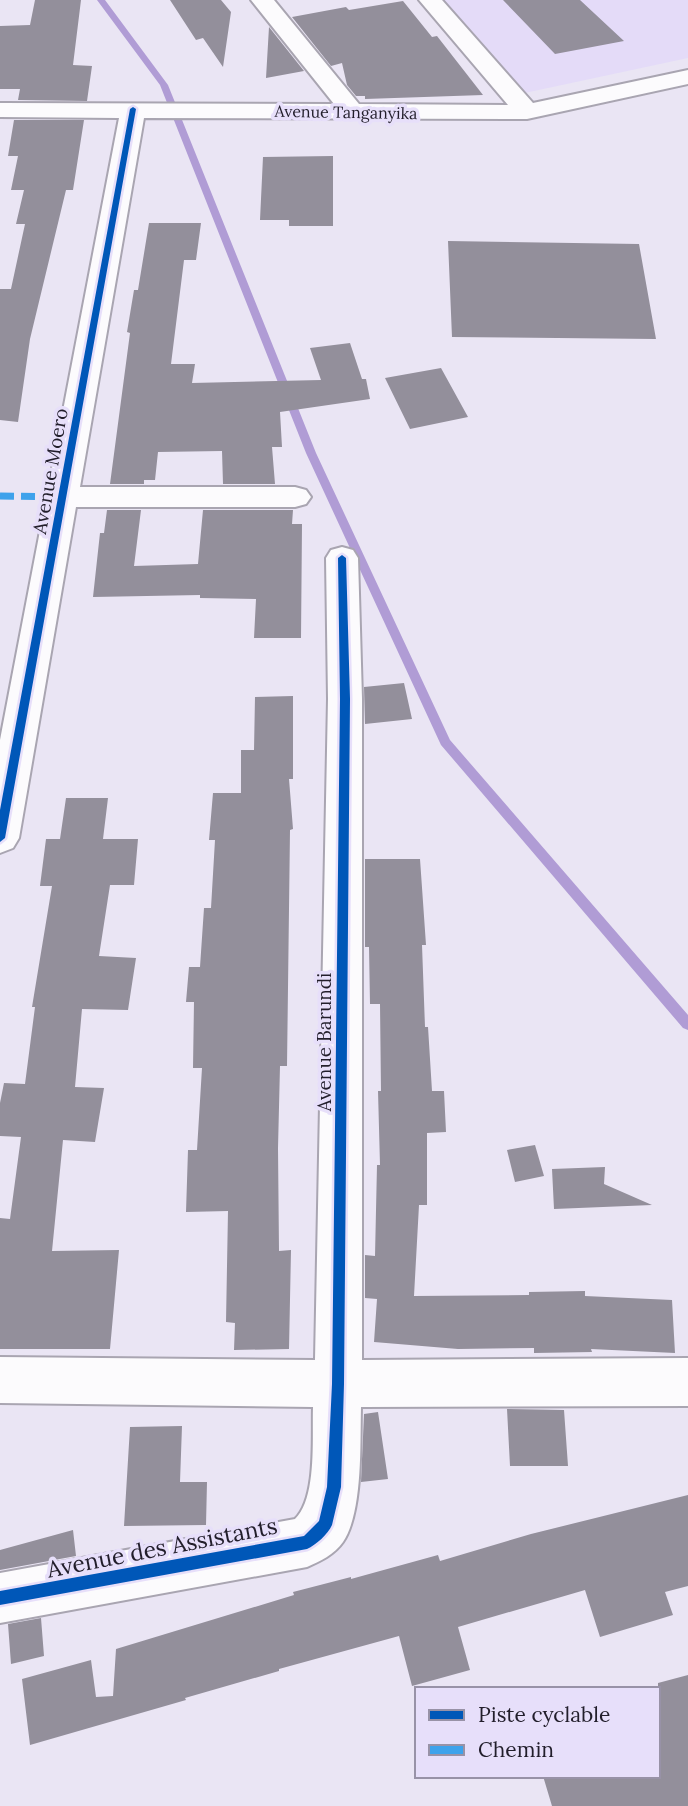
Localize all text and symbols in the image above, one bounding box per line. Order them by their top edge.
street label: Avenue Tanganyika [273,101,418,123]
street label: Avenue Moero [27,406,73,537]
street label: Avenue Barundi [312,973,336,1112]
street label: Avenue des Assistants [43,1510,280,1584]
legend [415,1687,660,1778]
text: Piste cyclable [478,1701,610,1728]
text: Chemin [478,1736,554,1763]

